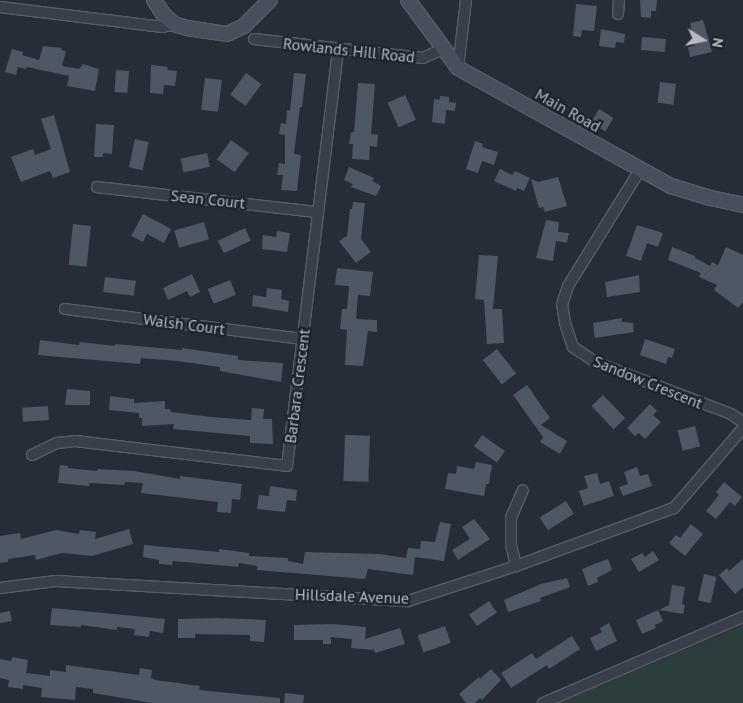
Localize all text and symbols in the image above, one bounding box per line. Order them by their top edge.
north arrow [678,15,728,65]
street label: Rowlands Hill Road [282,34,416,66]
text: N [708,37,727,49]
street label: Main Road [532,84,604,136]
street label: Sean Court [170,186,246,212]
street label: Walsh Court [142,309,226,339]
street label: Barbara Crescent [280,328,314,444]
street label: Sandow Crescent [590,351,706,413]
street label: Hillsdale Avenue [294,584,410,608]

